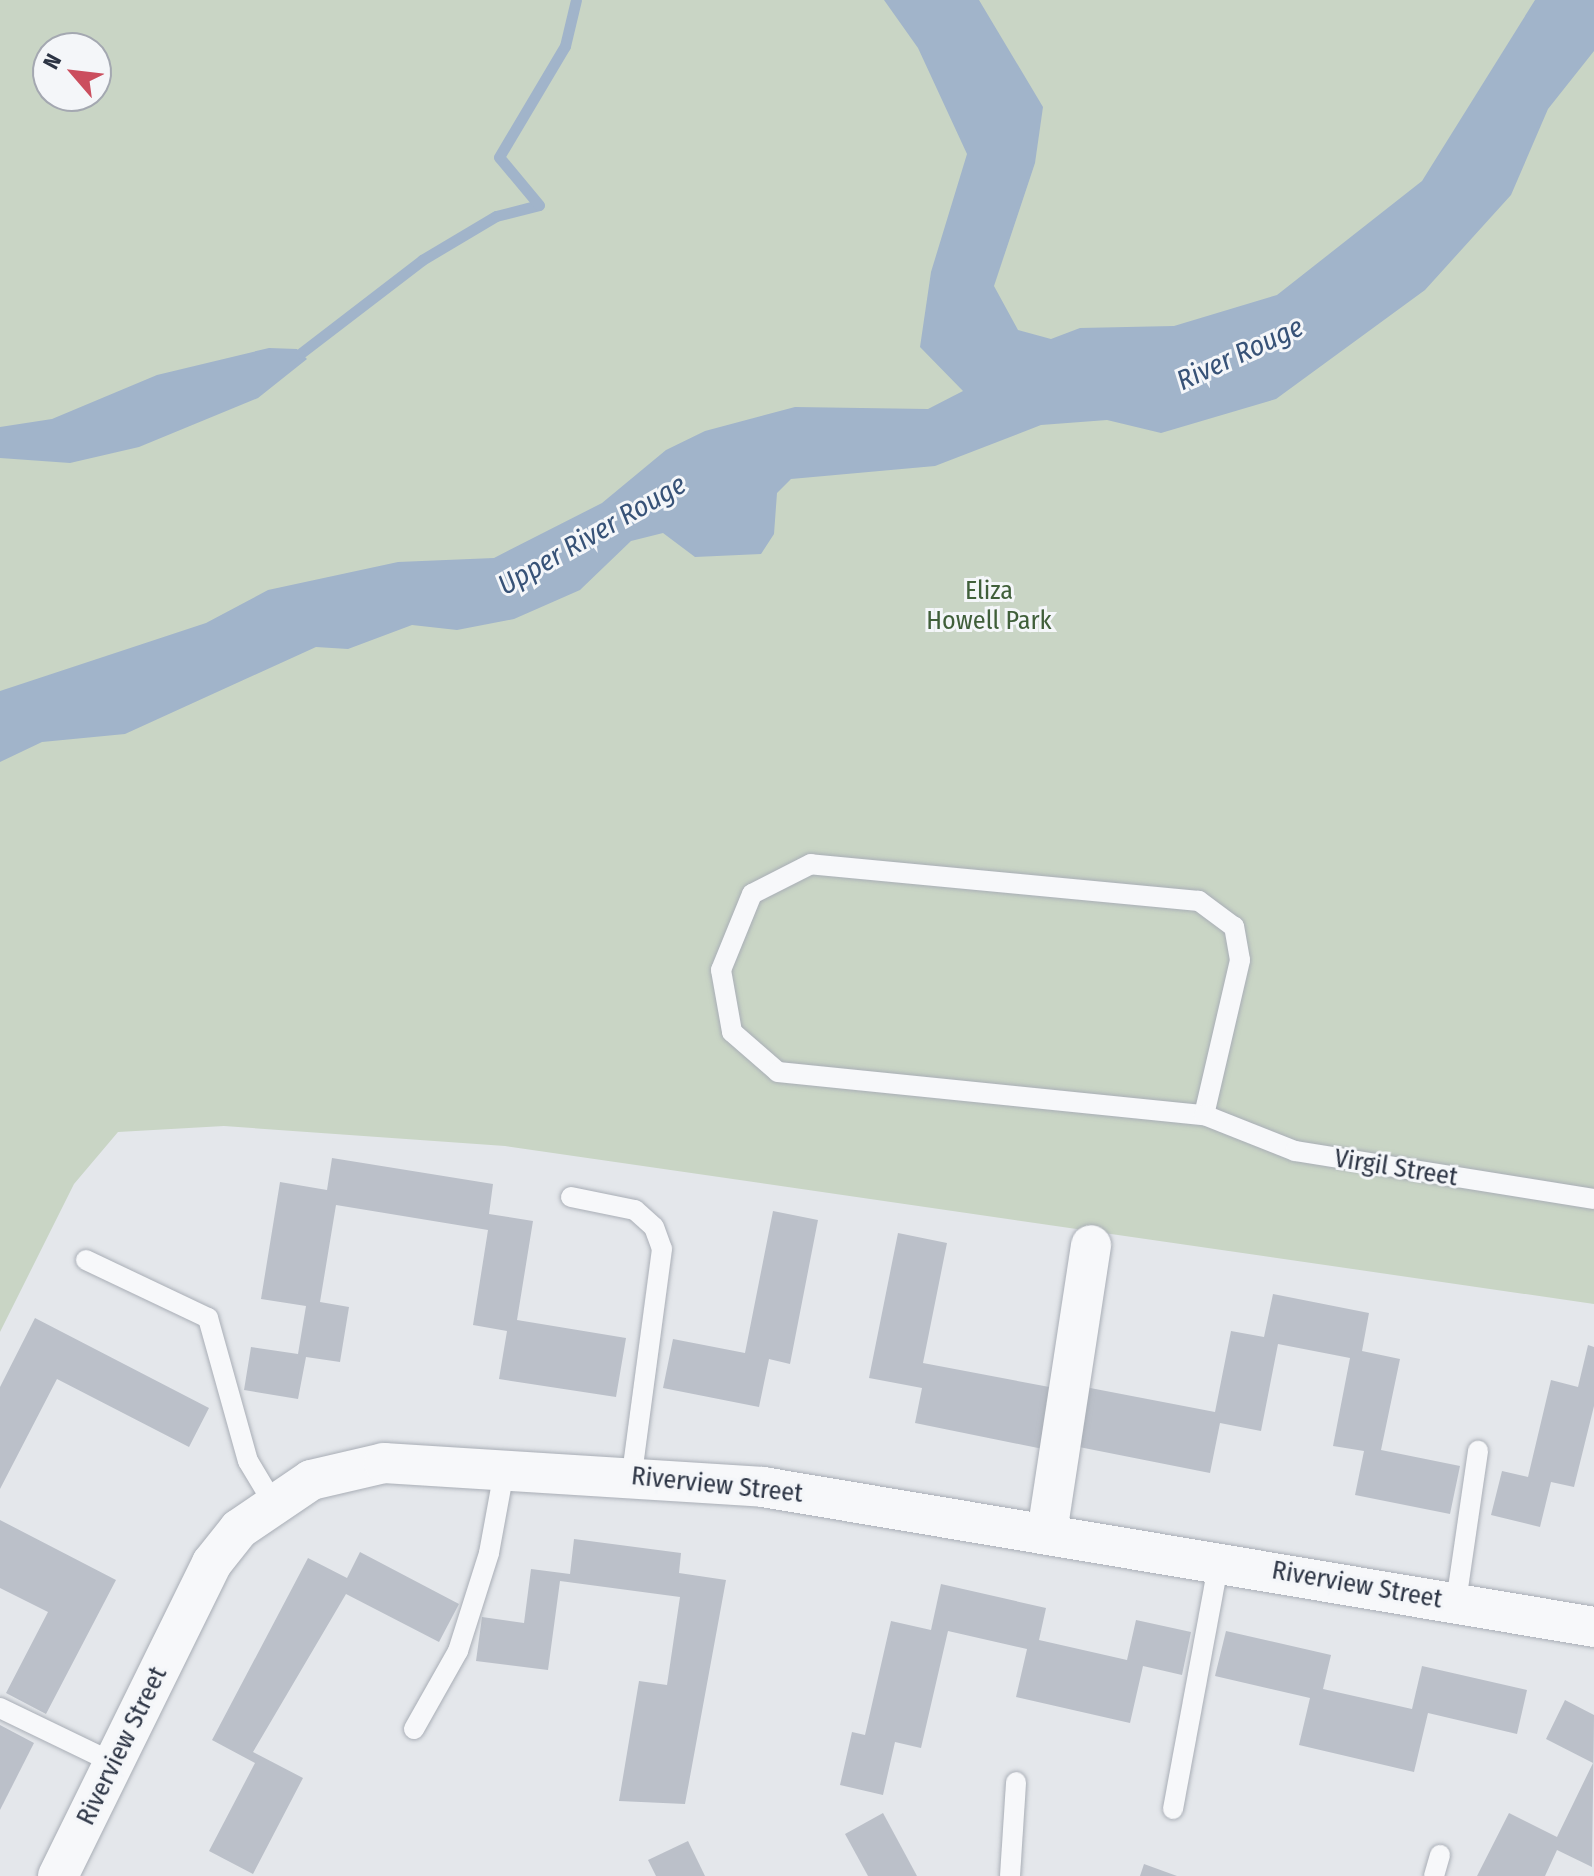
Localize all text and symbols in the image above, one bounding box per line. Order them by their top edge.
north arrow [32,32,112,112]
text: N [37,49,67,74]
water label: River Rouge [1171,310,1309,398]
water label: Upper River Rouge [492,468,692,602]
park label: Eliza Howell Park [926,575,1052,636]
street label: Virgil Street [1332,1143,1460,1193]
street label: Riverview Street [630,1460,804,1510]
street label: Riverview Street [1270,1555,1444,1615]
street label: Riverview Street [70,1662,174,1830]

